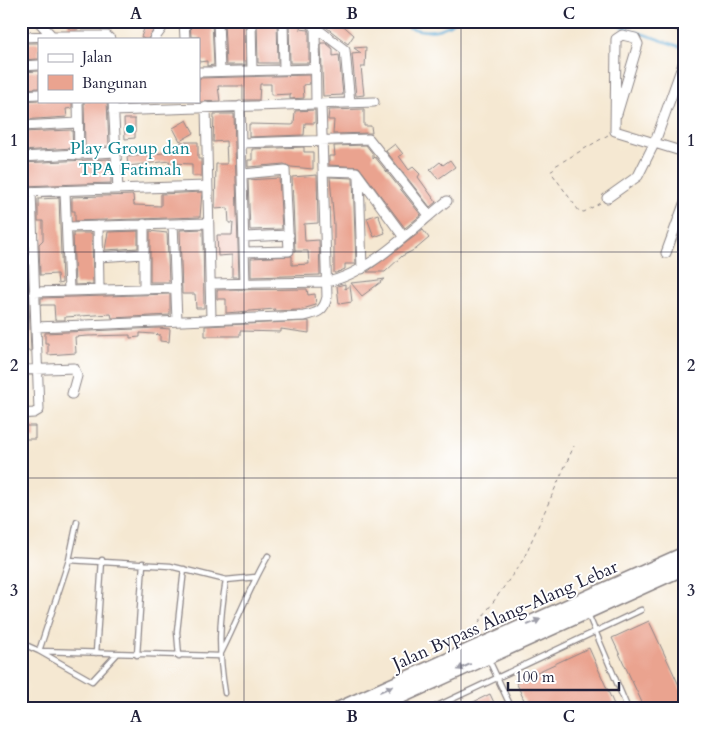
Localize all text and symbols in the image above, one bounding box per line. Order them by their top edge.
text: A [130,3,142,25]
text: B [346,3,358,25]
text: C [563,3,575,25]
legend [38,38,200,102]
text: Jalan [80,47,113,67]
text: Bangunan [82,73,148,93]
marker: Play Group dan TPA Fatimah [124,123,136,135]
text: 1 [10,130,18,152]
text: 1 [687,130,695,152]
place label: Play Group dan TPA Fatimah [70,136,191,182]
text: 2 [10,355,18,377]
text: 2 [687,355,695,377]
street label: Jalan Bypass Alang-Alang Lebar [386,554,622,678]
text: 3 [10,580,18,602]
text: 3 [687,580,695,602]
one-way arrow [527,618,541,626]
scale bar [508,660,619,692]
one-way arrow [457,663,471,671]
text: 100 m [515,667,555,687]
one-way arrow [379,684,393,692]
text: A [130,706,142,728]
text: B [346,706,358,728]
text: C [563,706,575,728]

